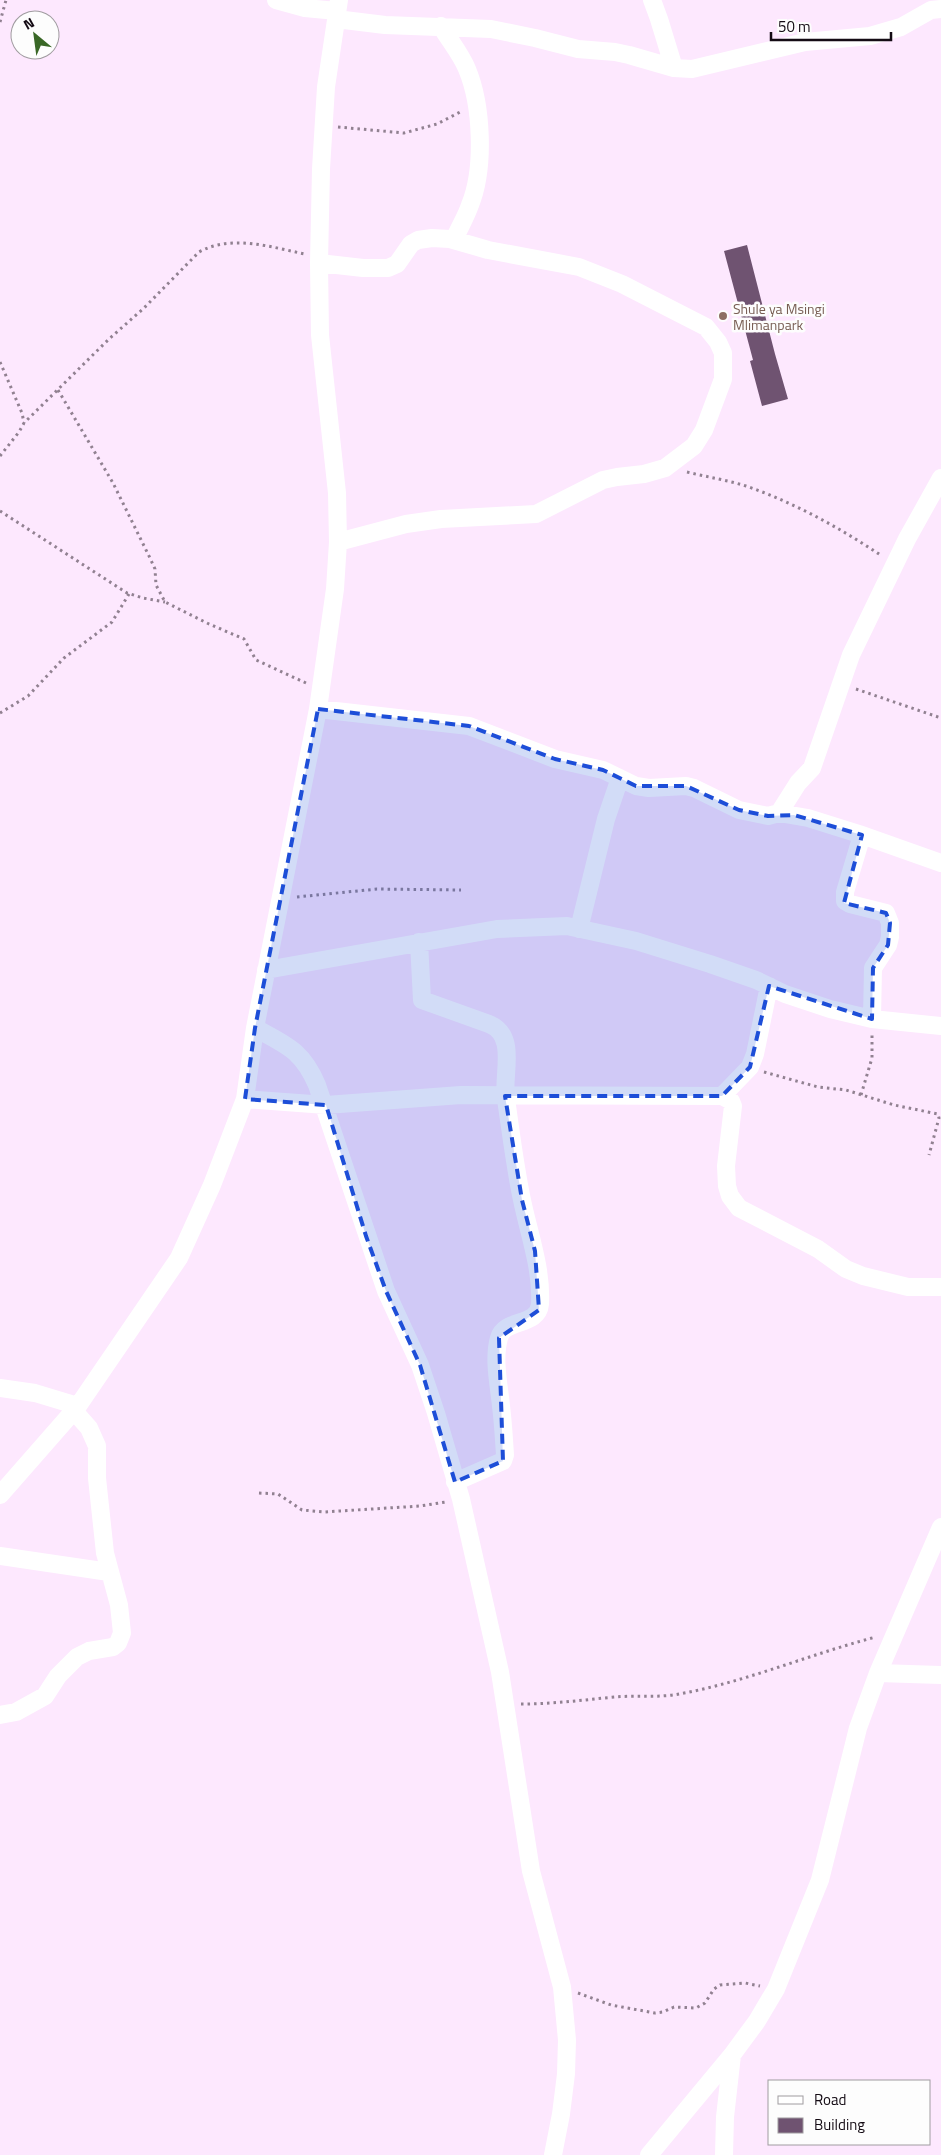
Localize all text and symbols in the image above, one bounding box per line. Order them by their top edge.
north arrow [10,10,60,60]
scale bar [771,10,891,42]
text: N [19,12,38,35]
text: 50 m [778,15,811,38]
place label: Shule ya Msingi Mlimanpark [733,298,825,335]
marker: Shule ya Msingi Mlimanpark [717,310,729,322]
legend [768,2080,931,2145]
text: Road [814,2088,846,2111]
text: Building [814,2113,865,2136]

